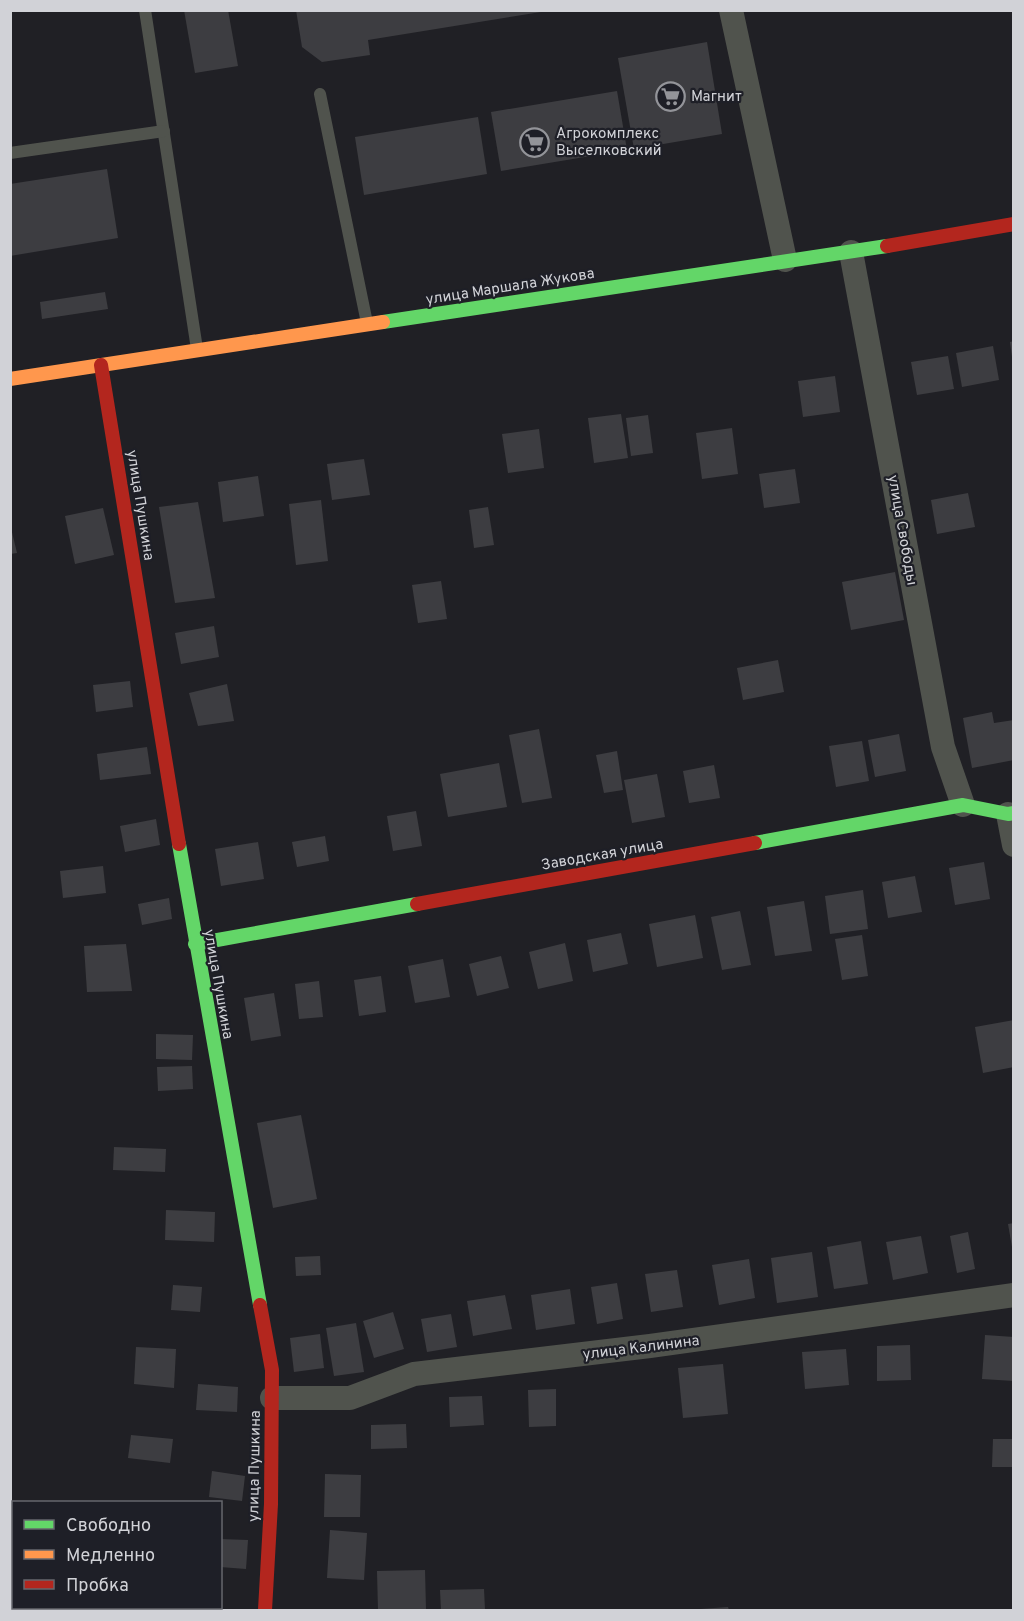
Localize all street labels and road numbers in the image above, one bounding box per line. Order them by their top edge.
street label: улица Маршала Жукова [424,265,596,310]
street label: улица Пушкина [121,449,158,562]
street label: улица Свободы [882,474,921,587]
street label: Заводская улица [540,835,665,876]
street label: улица Пушкина [198,928,237,1041]
street label: улица Калинина [582,1332,701,1365]
street label: улица Пушкина [245,1410,266,1522]

